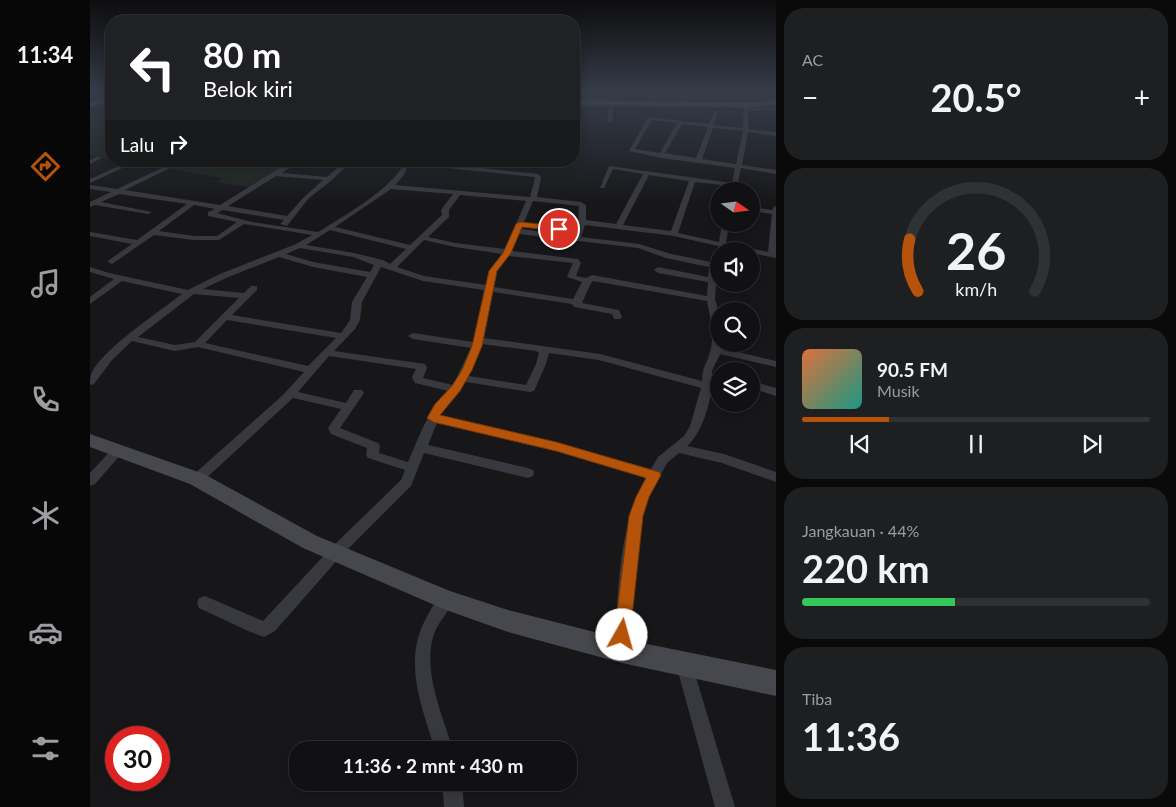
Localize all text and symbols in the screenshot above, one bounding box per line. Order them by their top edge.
text: 80 m [203,33,281,75]
icon: left [120,35,185,100]
text: 11:34 [17,41,73,68]
text: AC [802,50,823,69]
text: 20.5° [931,74,1021,120]
text: Belok kiri [203,75,293,102]
text: − [802,80,818,114]
text: + [1134,80,1150,114]
icon: right [164,130,192,158]
text: Lalu [120,133,154,156]
icon: directions [28,149,63,184]
north arrow [710,182,760,232]
map controls [710,182,760,412]
pin [538,208,580,250]
icon: arrive [545,215,573,243]
text: 26 [946,219,1006,281]
button: sound [710,242,760,292]
icon: music [28,266,63,301]
text: km/h [955,278,997,300]
button: search [710,302,760,352]
text: 90.5 FM [877,358,948,381]
button: layers [710,362,760,412]
text: Musik [877,381,920,400]
icon: phone [28,382,63,417]
icon: previous [846,430,874,458]
icon: pause [962,430,990,458]
icon: next [1078,430,1106,458]
icon: climate [28,498,63,533]
text: Jangkauan · 44% [802,521,919,540]
text: 220 km [802,545,930,591]
position arrow [595,608,647,660]
icon: car [28,615,63,650]
text: Tiba [802,689,832,708]
text: 11:36 [802,713,900,759]
speed limit sign: 30 [105,726,170,791]
icon: filters [28,731,63,766]
text: 11:36 · 2 mnt · 430 m [343,754,523,777]

